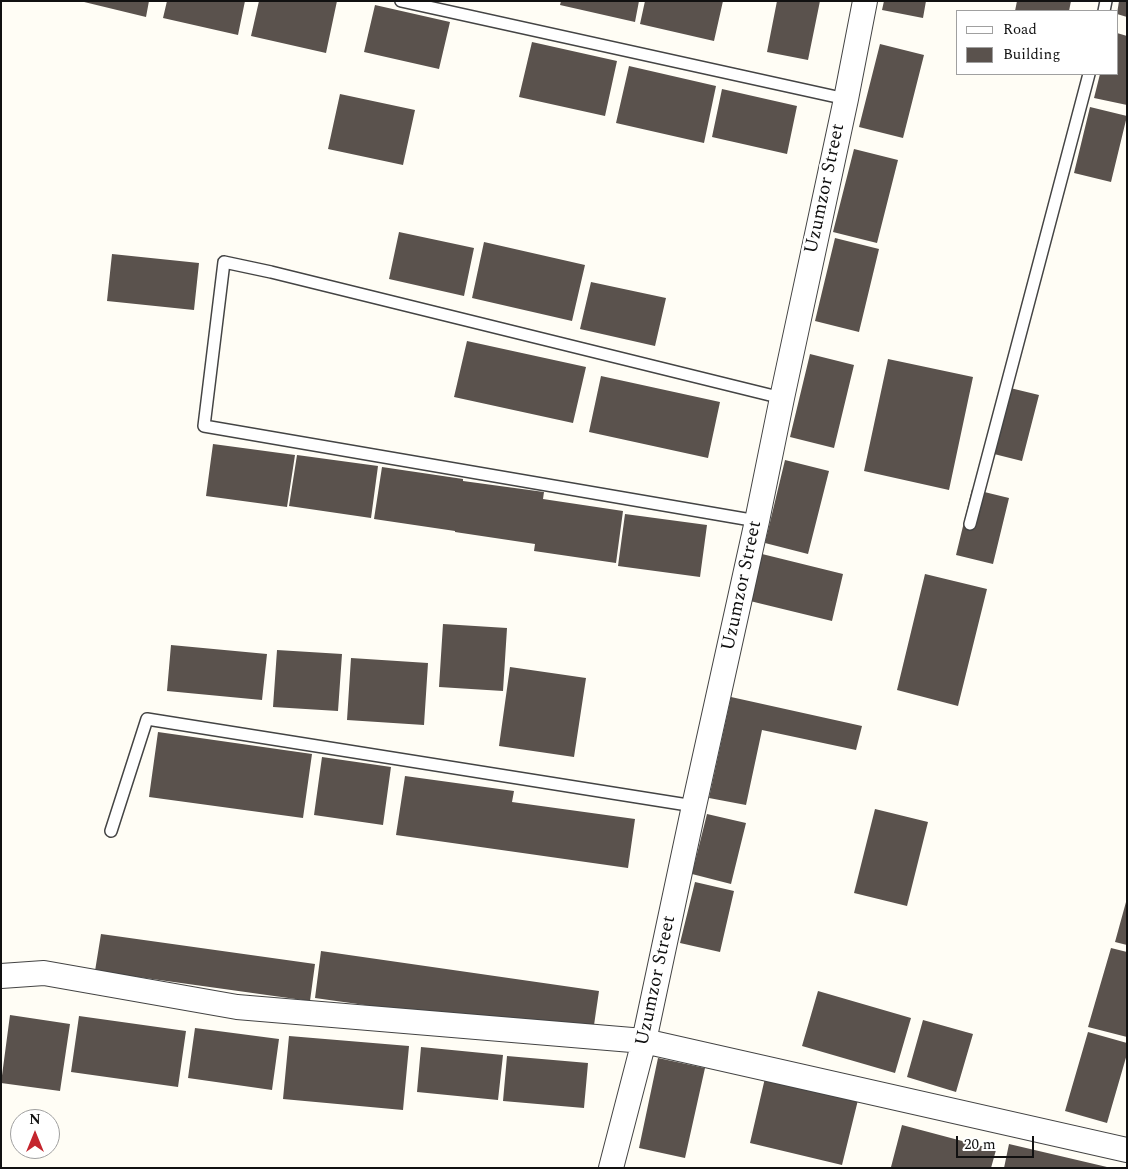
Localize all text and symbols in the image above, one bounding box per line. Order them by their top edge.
legend [956,10,1118,75]
text: Road [1003,18,1037,41]
text: Building [1003,43,1060,66]
street label: Uzumzor Street [801,122,851,256]
street label: Uzumzor Street [718,519,768,653]
street label: Uzumzor Street [632,914,682,1048]
north arrow [10,1109,60,1159]
text: N [29,1109,41,1130]
scale bar [958,1126,1036,1158]
text: 20 m [964,1133,996,1156]

